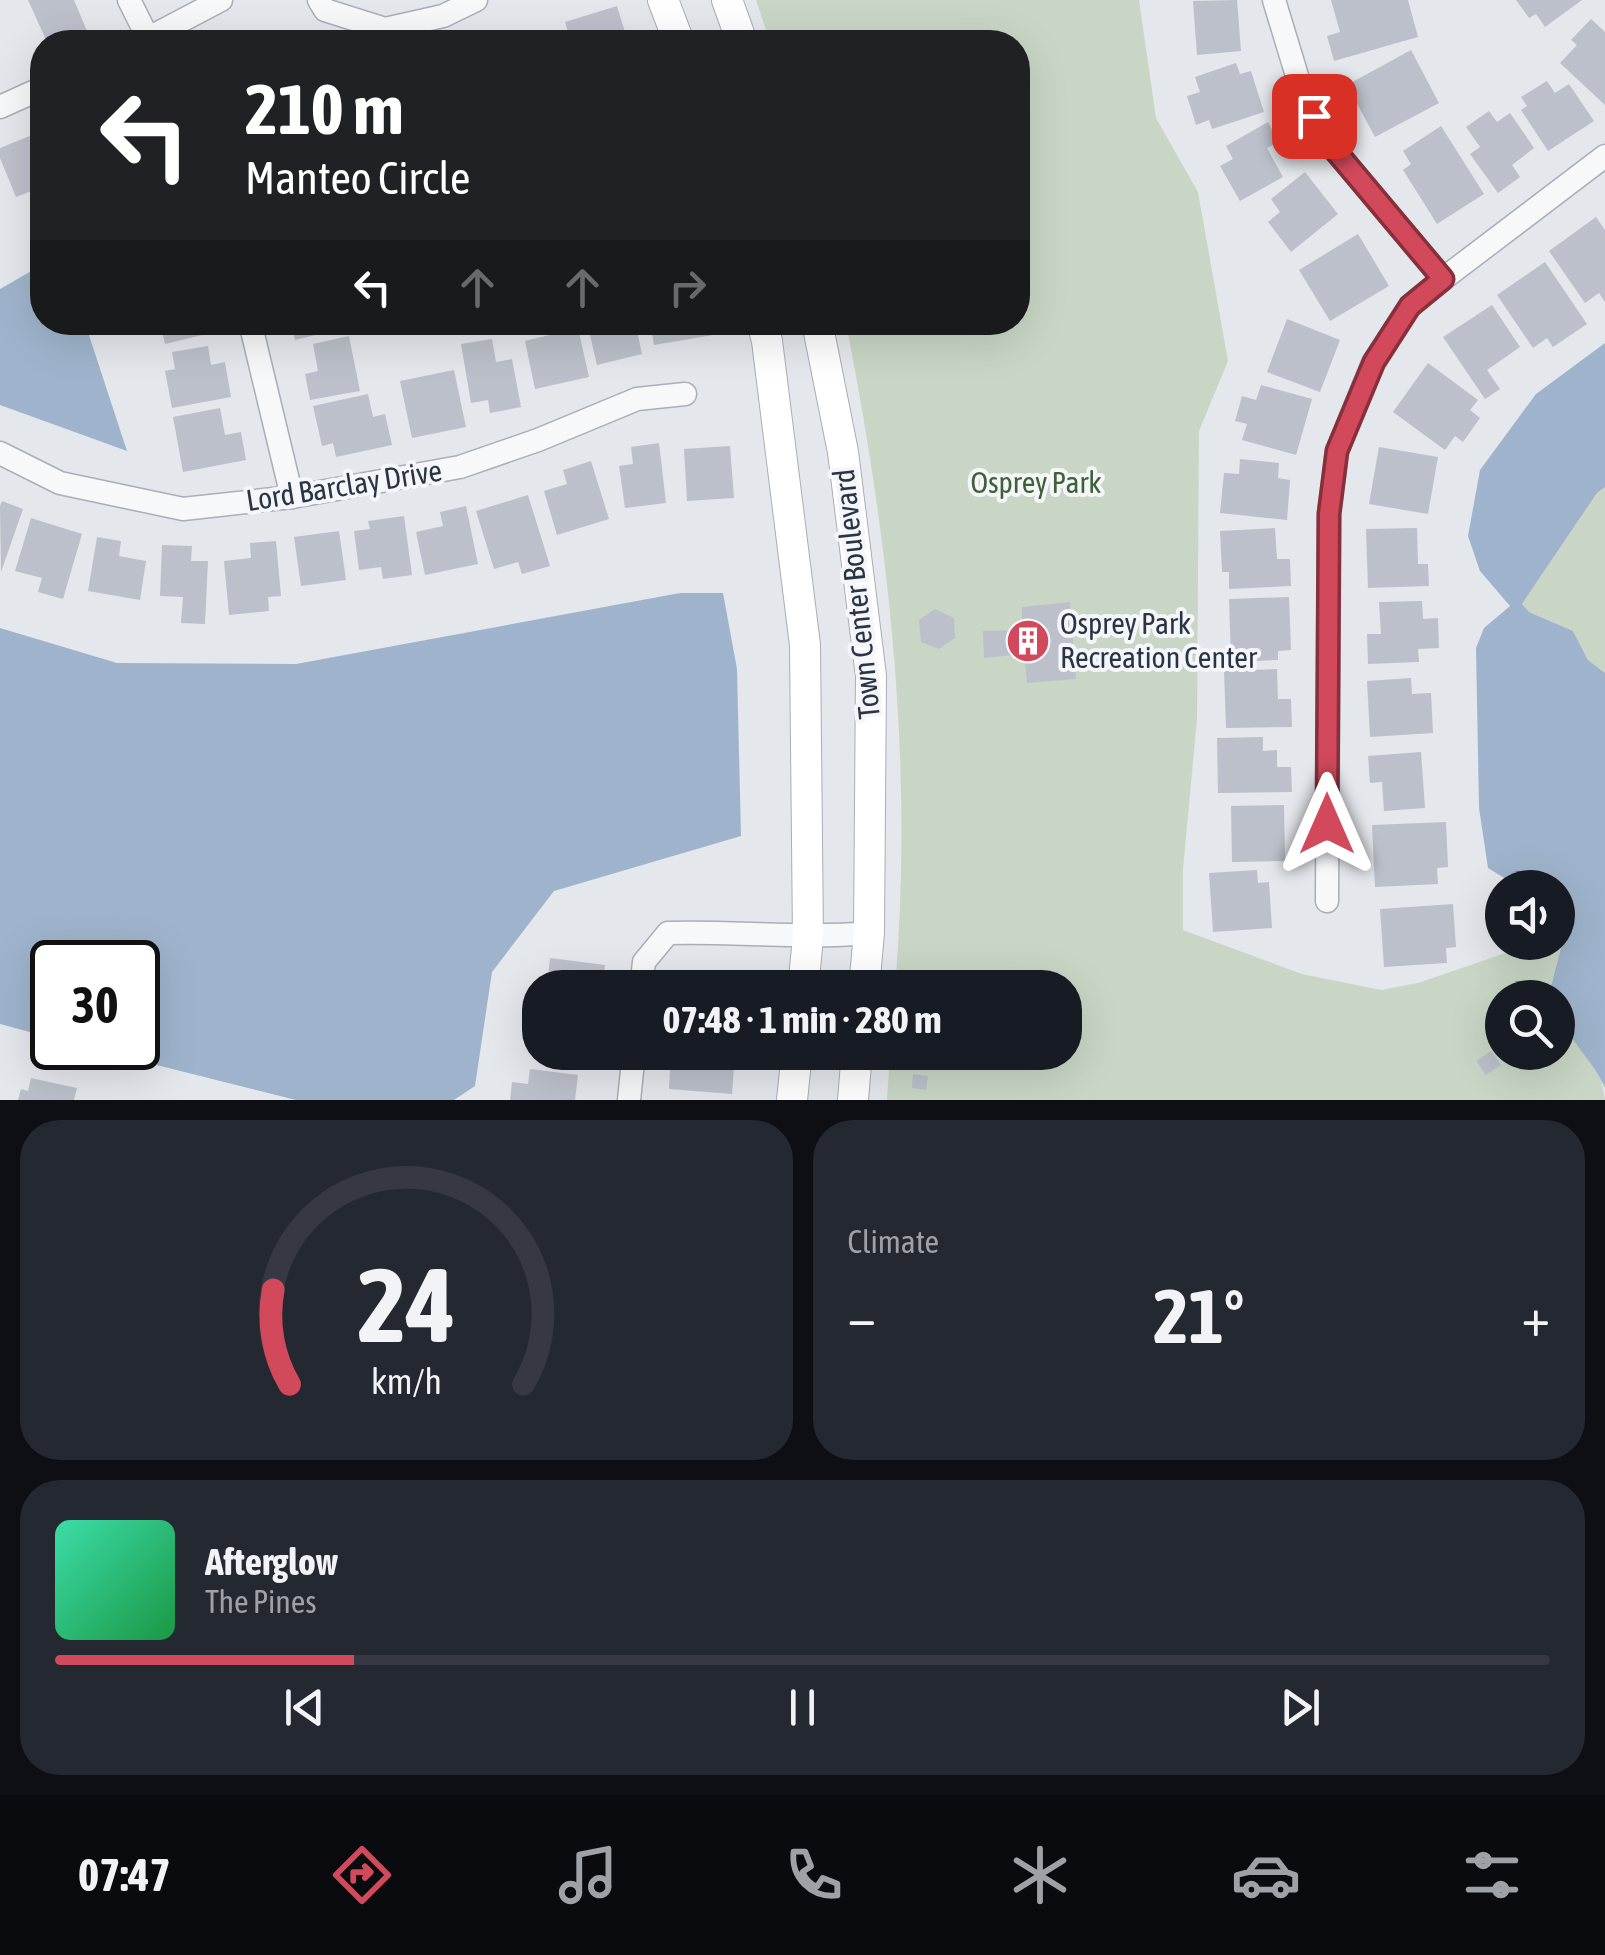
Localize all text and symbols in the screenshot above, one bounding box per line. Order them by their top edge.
text: 210 m [245,69,404,149]
icon: left [80,70,210,200]
pin [1272,74,1357,159]
icon: arrive [1287,89,1342,144]
text: Manteo Circle [245,152,470,204]
icon: left [345,260,400,315]
icon: ahead [450,260,505,315]
icon: ahead [555,260,610,315]
icon: right [660,260,715,315]
street label: Lord Barclay Drive [244,453,444,517]
park label: Osprey Park [970,465,1102,499]
street label: Town Center Boulevard [826,467,886,721]
place label: Osprey Park Recreation Center [1060,606,1258,674]
building icon: Osprey Park Recreation Center [1005,618,1051,664]
position arrow [1275,772,1379,876]
map controls [1485,870,1575,1070]
button: sound [1485,870,1575,960]
speed limit sign: 30 [30,940,160,1070]
button: search [1485,980,1575,1070]
text: 07:48 · 1 min · 280 m [662,998,942,1041]
text: Climate [848,1223,939,1260]
text: 24 [357,1245,455,1364]
text: 21° [1153,1273,1244,1359]
text: − [848,1285,876,1348]
text: + [1521,1285,1550,1348]
text: km/h [371,1361,442,1402]
text: Afterglow [205,1540,338,1583]
text: The Pines [205,1583,317,1620]
icon: previous [277,1680,332,1735]
icon: pause [775,1680,830,1735]
icon: next [1273,1680,1328,1735]
icon: directions [327,1840,397,1910]
icon: music [553,1840,623,1910]
icon: phone [779,1840,849,1910]
icon: climate [1005,1840,1075,1910]
icon: car [1231,1840,1301,1910]
icon: filters [1457,1840,1527,1910]
text: 07:47 [78,1849,171,1901]

